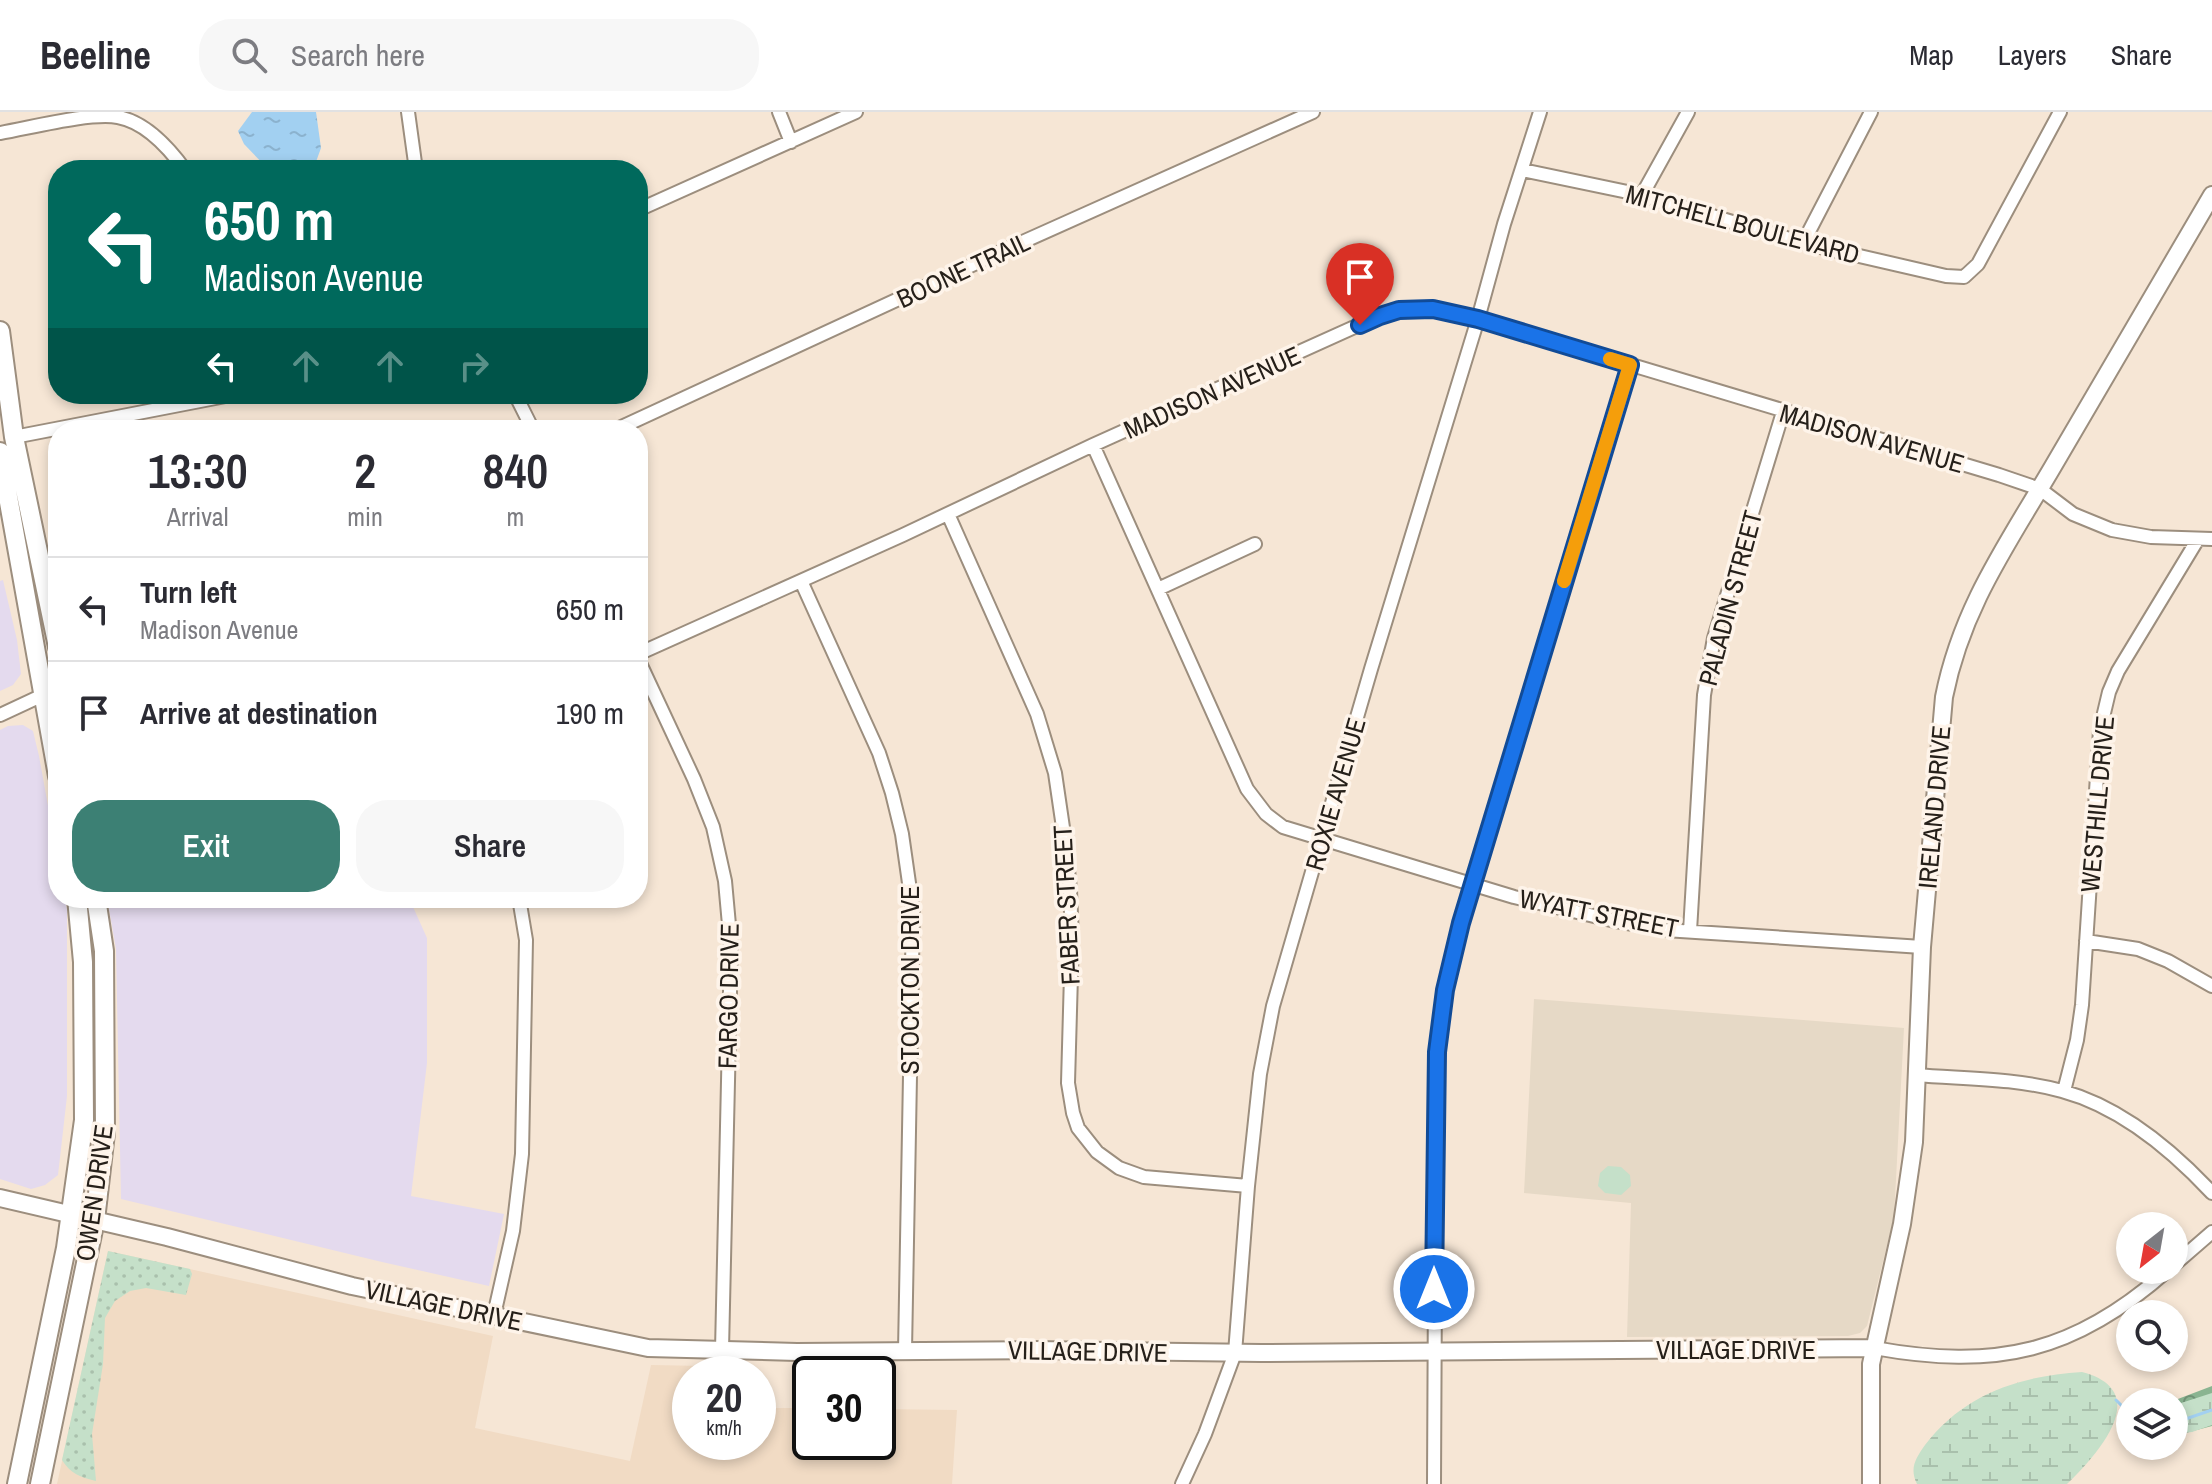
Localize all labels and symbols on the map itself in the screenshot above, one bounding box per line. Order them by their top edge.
street label: MITCHELL BOULEVARD [1622,176,1864,272]
street label: BOONE TRAIL [891,224,1035,316]
pin [1326,243,1394,325]
street label: MADISON AVENUE [1118,337,1306,447]
street label: MADISON AVENUE [1776,395,1968,481]
street label: PALADIN STREET [1690,507,1770,689]
street label: ROXIE AVENUE [1297,714,1373,874]
street label: WESTHILL DRIVE [2072,714,2122,894]
street label: IRELAND DRIVE [1909,724,1959,890]
street label: FABER STREET [1044,824,1088,986]
street label: WYATT STREET [1517,880,1681,946]
street label: STOCKTON DRIVE [892,886,927,1074]
street label: FARGO DRIVE [709,923,747,1069]
street label: OWEN DRIVE [67,1123,121,1263]
north arrow [2116,1212,2188,1284]
position arrow [1392,1247,1476,1331]
street label: VILLAGE DRIVE [362,1271,526,1339]
street label: VILLAGE DRIVE [1008,1332,1168,1370]
street label: VILLAGE DRIVE [1656,1332,1816,1367]
speed limit sign: 30 [792,1356,896,1460]

